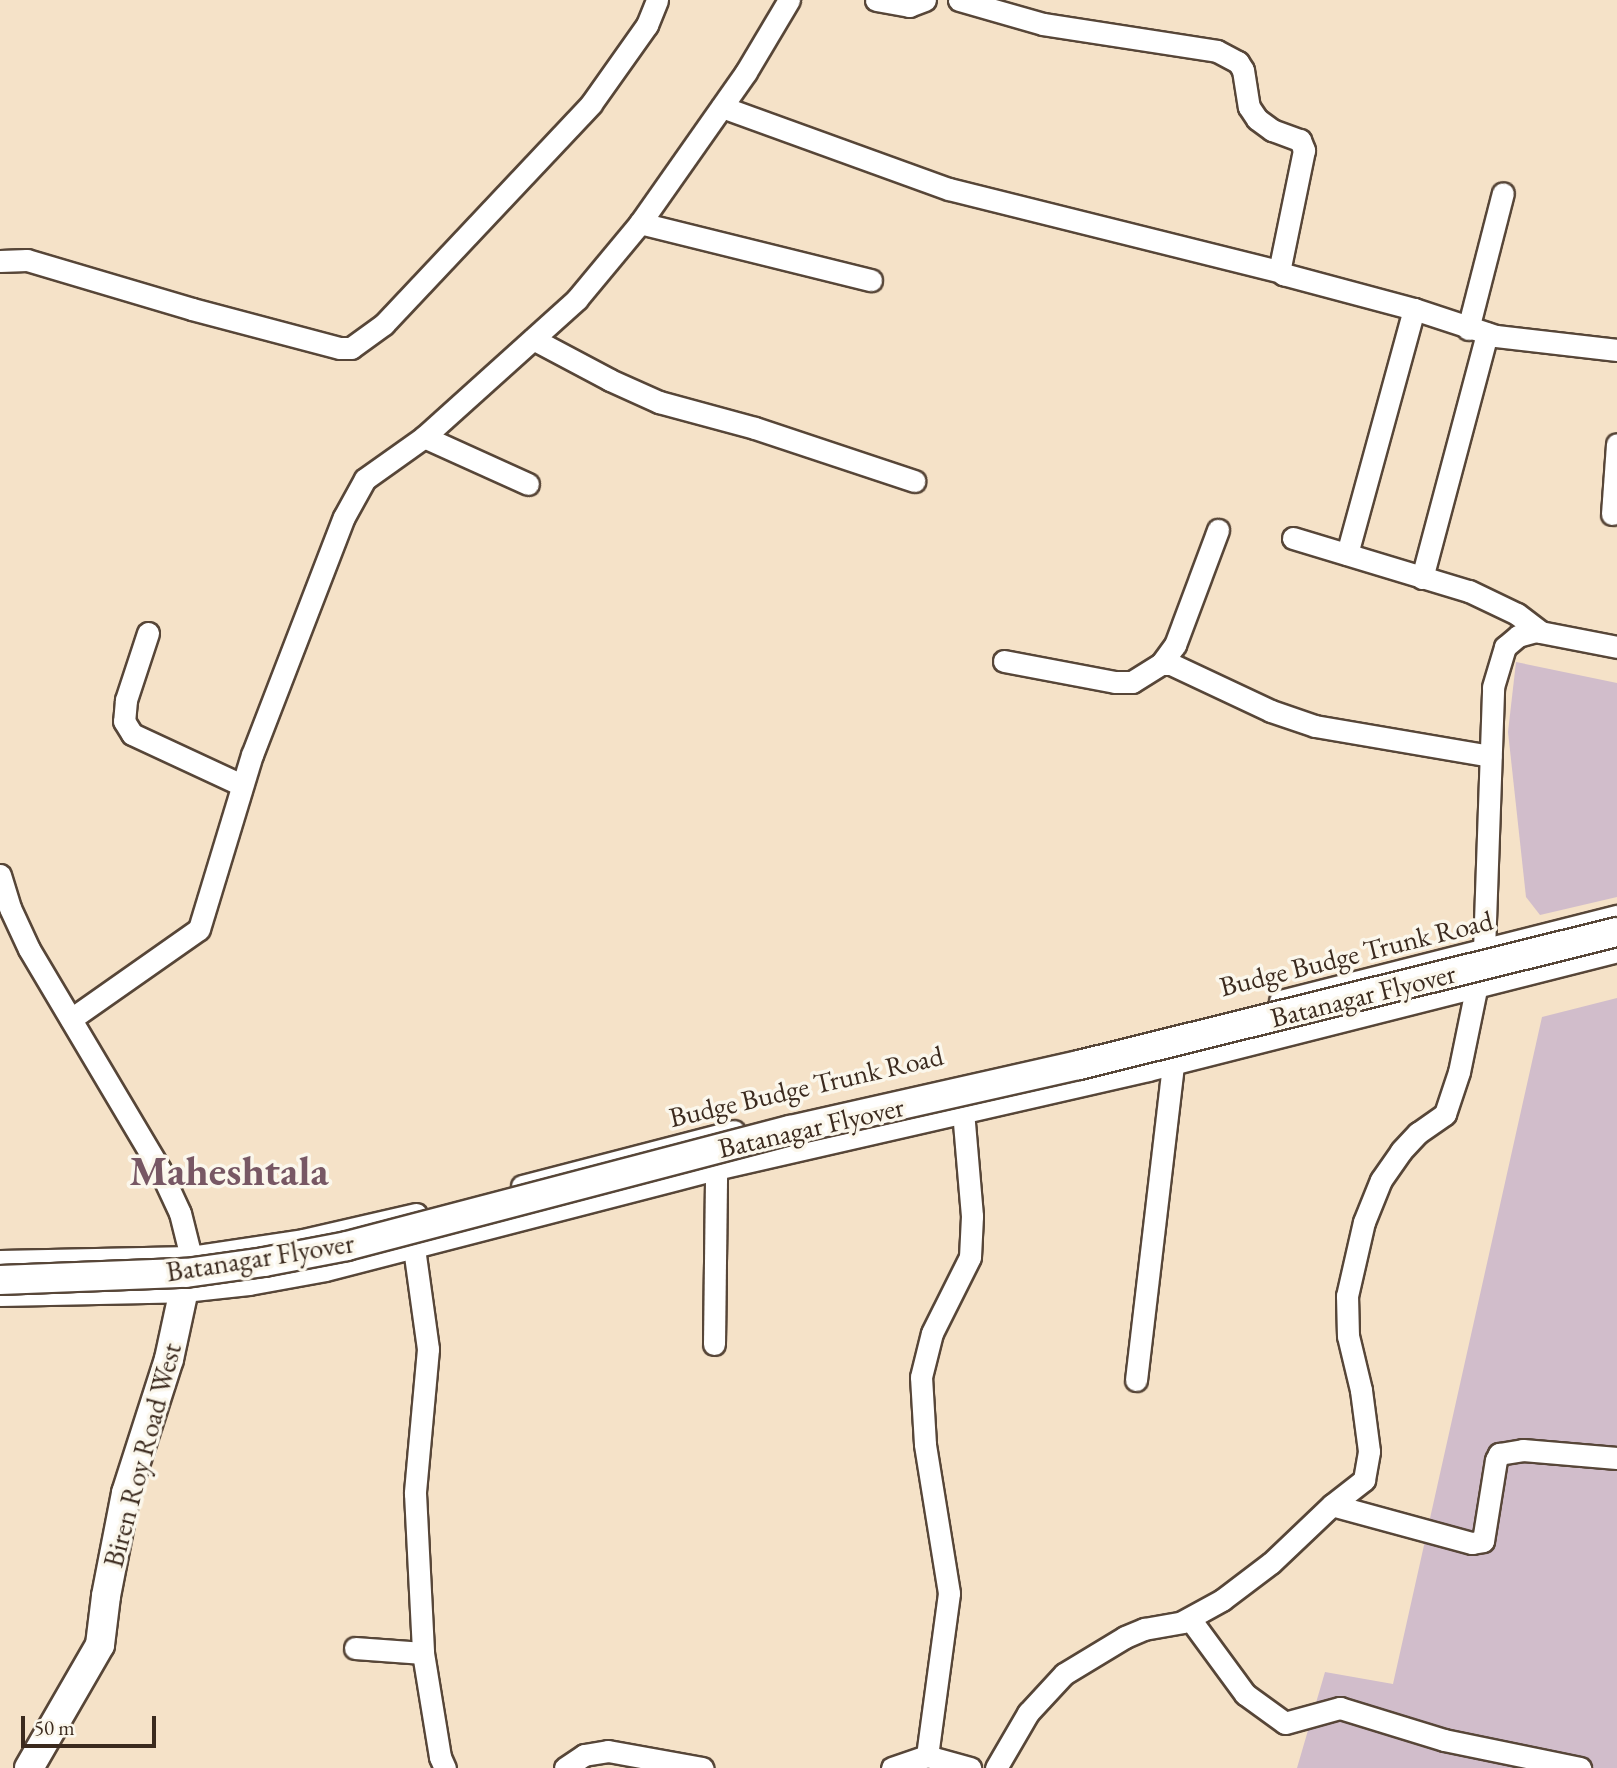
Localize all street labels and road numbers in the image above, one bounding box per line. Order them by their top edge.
street label: Budge Budge Trunk Road [1216,903,1496,1003]
street label: Batanagar Flyover [1267,956,1459,1034]
street label: Budge Budge Trunk Road [666,1038,946,1134]
street label: Batanagar Flyover [715,1089,907,1165]
street label: Batanagar Flyover [164,1226,356,1288]
street label: Biren Roy Road West [96,1339,188,1571]

